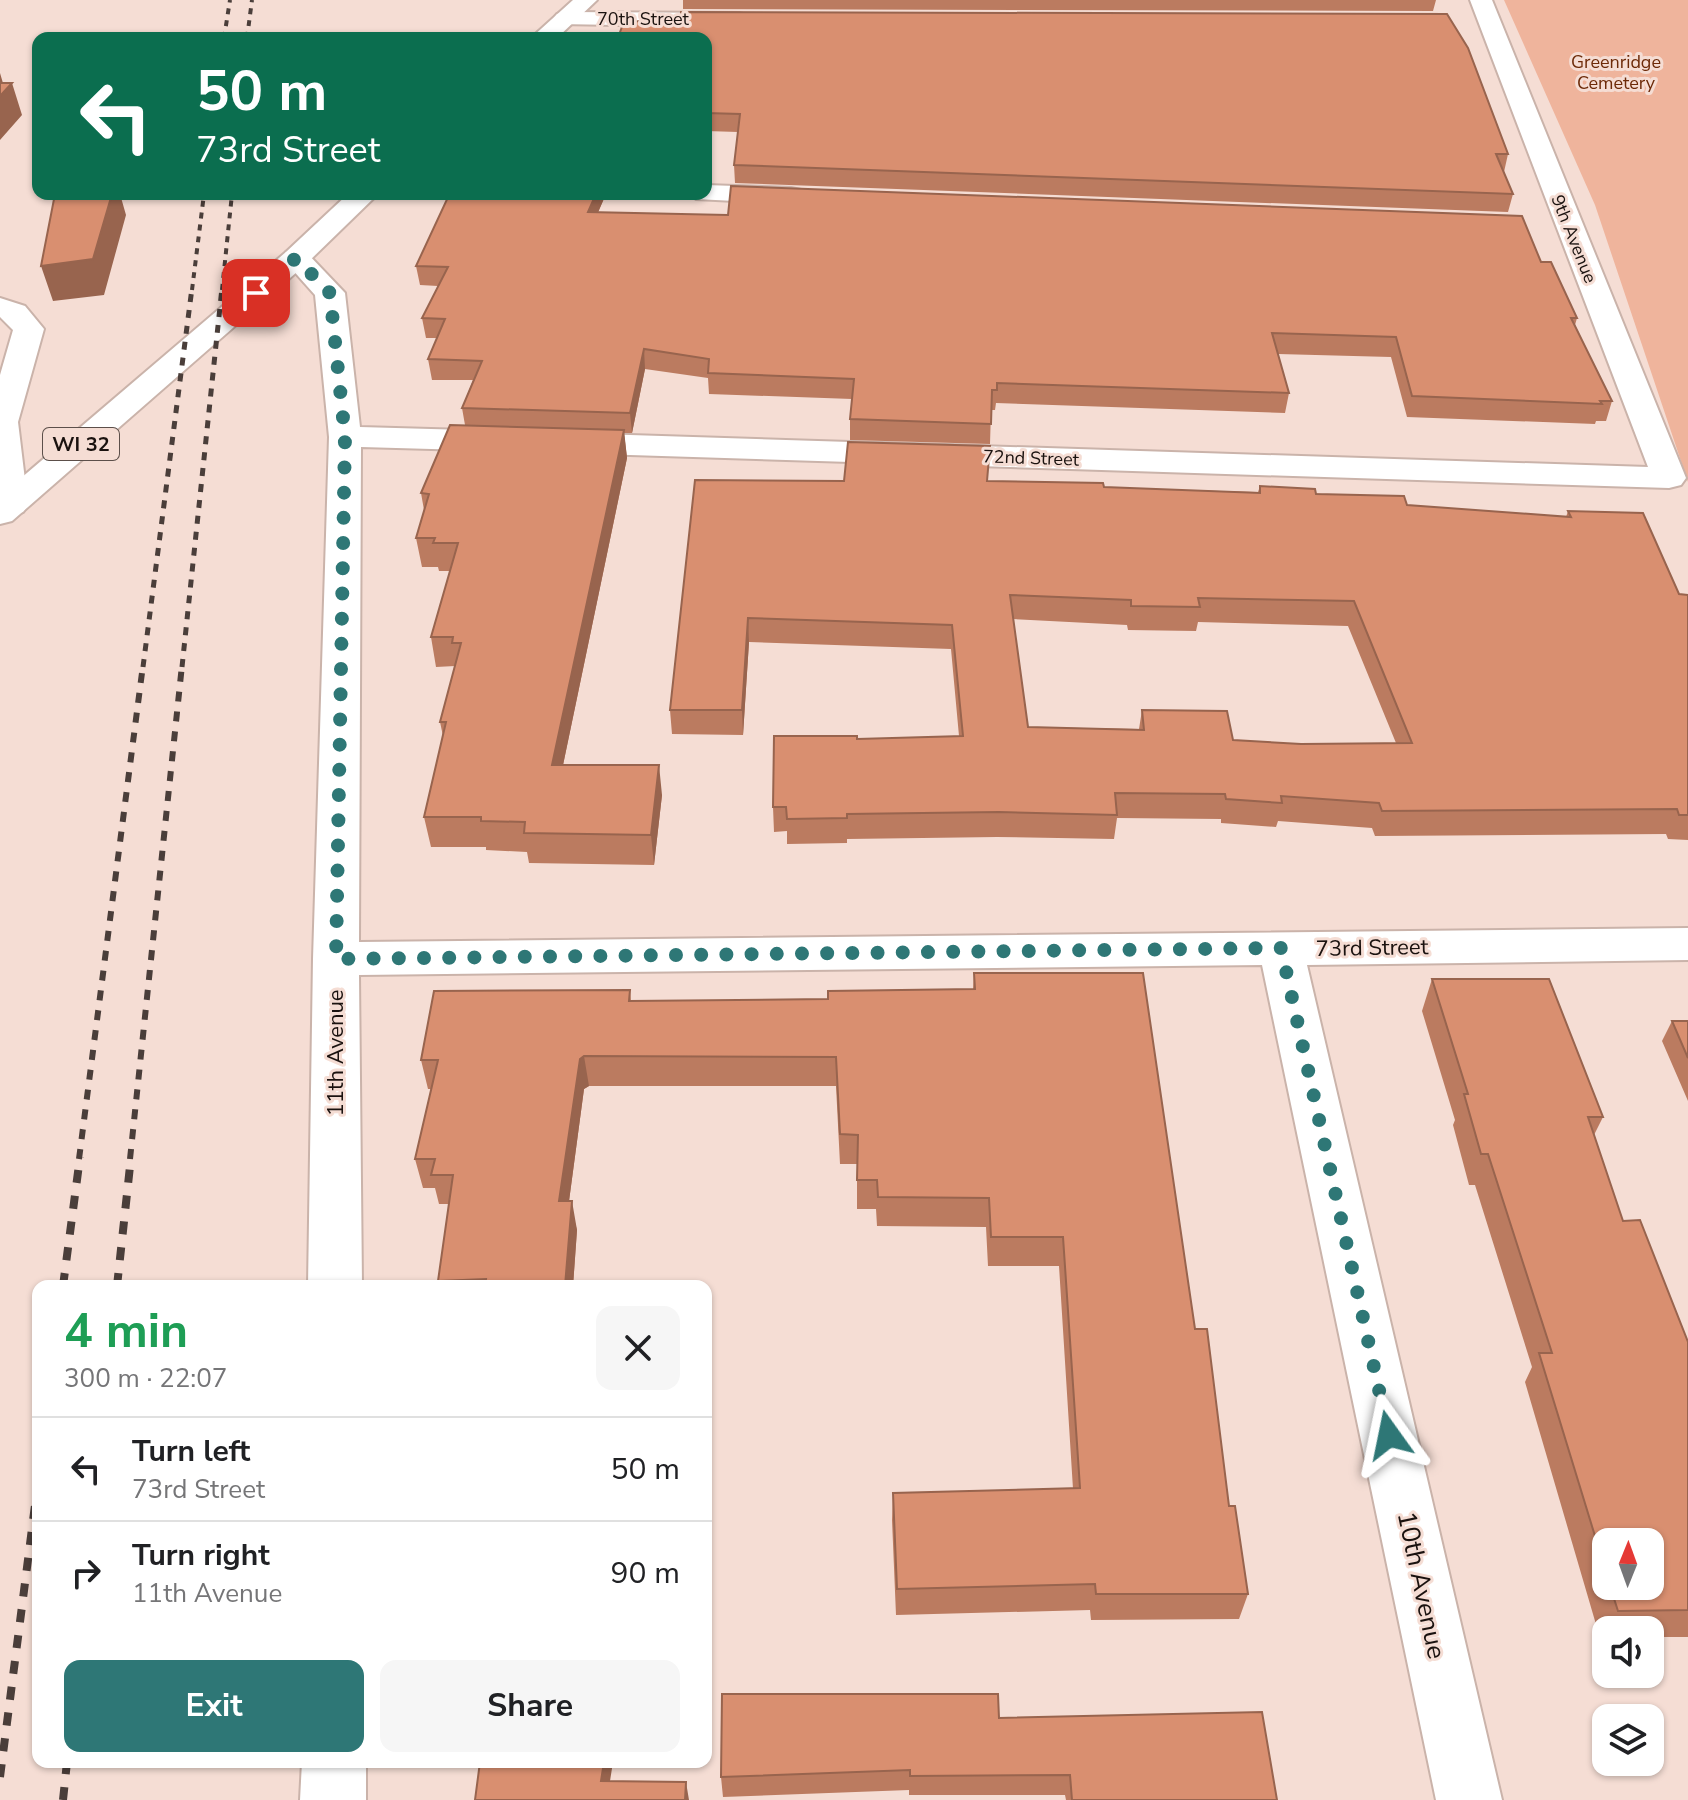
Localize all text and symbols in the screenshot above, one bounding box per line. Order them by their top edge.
street label: 70th Street [597,7,690,31]
park label: Greenridge Cemetery [1571,50,1661,95]
text: 50 m [196,53,327,130]
icon: left [64,64,168,168]
text: 73rd Street [196,126,380,175]
street label: 9th Avenue [1545,191,1603,287]
pin [222,259,290,327]
icon: arrive [234,271,278,315]
road number: WI 32 [43,428,119,460]
street label: 72nd Street [983,444,1080,472]
street label: 73rd Street [1315,932,1429,964]
street label: 11th Avenue [321,989,351,1117]
text: 4 min [64,1298,188,1364]
button: close [596,1306,680,1390]
text: 300 m · 22:07 [64,1361,227,1396]
position arrow [1347,1393,1431,1477]
text: Turn left [132,1431,250,1472]
icon: left [64,1447,108,1491]
text: 50 m [611,1449,680,1490]
text: 73rd Street [132,1472,265,1507]
street label: 10th Avenue [1389,1508,1454,1662]
north arrow [1592,1528,1664,1600]
map controls [1592,1528,1664,1776]
text: Turn right [132,1535,270,1576]
icon: right [64,1551,108,1595]
text: 90 m [611,1553,680,1594]
text: 11th Avenue [132,1576,282,1611]
button: sound [1592,1616,1664,1688]
button: Exit [64,1660,364,1752]
button: Share [380,1660,680,1752]
button: layers [1592,1704,1664,1776]

